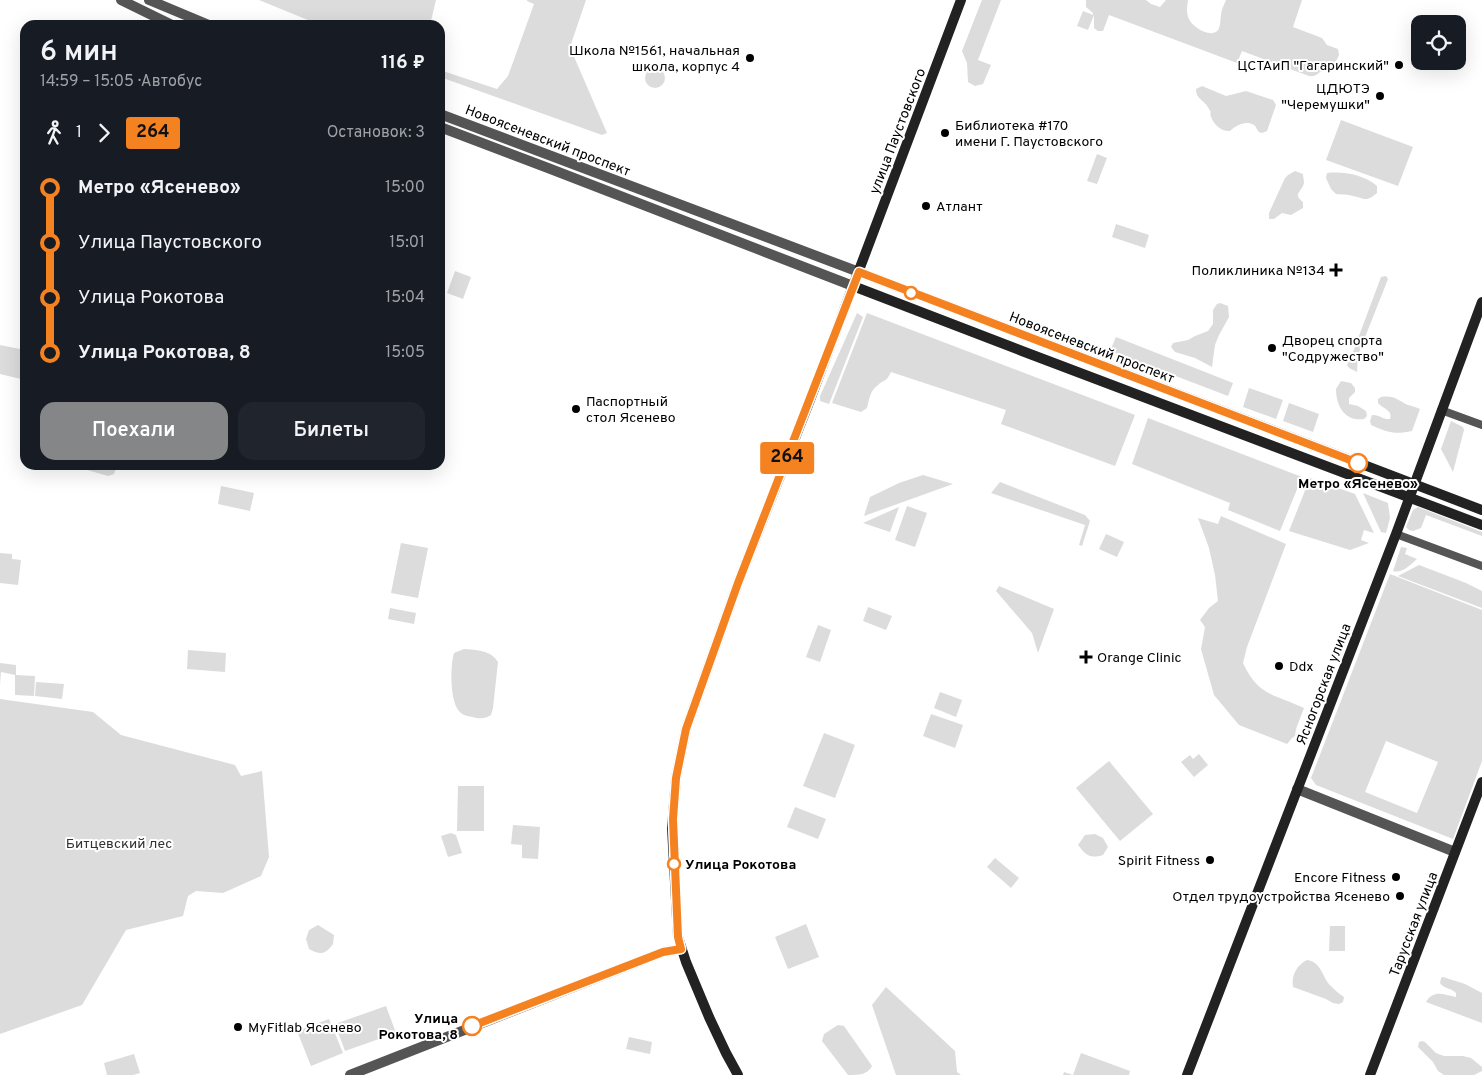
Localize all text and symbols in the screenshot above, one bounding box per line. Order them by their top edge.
map controls [1411,15,1466,70]
button: locate [1411,15,1466,70]
text: 6 мин [40,35,118,71]
place label: Школа №1561, начальная школа, корпус 4 [569,43,740,76]
text: 116 ₽ [381,51,425,75]
marker: Школа №1561, начальная школа, корпус 4 [744,52,756,64]
place label: ЦСТАиП "Гагаринский" [1237,58,1389,75]
marker: ЦСТАиП "Гагаринский" [1393,59,1405,71]
street label: улица Паустовского [867,66,930,197]
text: 14:59 – 15:05 · Автобус [40,72,202,92]
place label: ЦДЮТЭ "Черемушки" [1281,81,1370,114]
marker: ЦДЮТЭ "Черемушки" [1374,90,1386,102]
street label: Новоясеневский проспект [462,102,633,181]
place label: Библиотека #170 имени Г. Паустовского [955,118,1103,151]
icon: walk [40,119,68,147]
icon: forward [90,119,118,147]
text: 264 [136,121,170,144]
text: 1 [76,123,82,143]
text: Остановок: 3 [327,123,425,143]
marker: Библиотека #170 имени Г. Паустовского [939,127,951,139]
text: Метро «Ясенево» [78,176,241,200]
text: 15:00 [385,178,425,198]
place label: Атлант [936,199,983,216]
marker: Атлант [920,200,932,212]
text: Улица Паустовского [78,231,262,255]
text: 15:01 [389,233,425,253]
place label: Поликлиника №134 [1192,263,1325,280]
marker: Поликлиника №134 [1329,263,1343,277]
text: Улица Рокотова [78,286,224,310]
unlabelled marker [904,286,918,300]
text: 15:04 [385,288,425,308]
street label: Новоясеневский проспект [1006,309,1177,388]
place label: Дворец спорта "Содружество" [1282,333,1384,366]
text: Улица Рокотова, 8 [78,341,251,365]
marker: Дворец спорта "Содружество" [1266,342,1278,354]
text: 15:05 [385,343,425,363]
place label: Паспортный стол Ясенево [586,394,676,427]
button: Поехали [40,402,228,460]
button: Билеты [238,402,425,460]
marker: Паспортный стол Ясенево [570,403,582,415]
line badge: 264 [758,442,816,474]
text: 264 [770,446,804,469]
marker: Метро «Ясенево» [1348,453,1368,473]
place label: Метро «Ясенево» [1298,476,1418,493]
street label: Ясногорская улица [1293,621,1355,748]
marker: Orange Clinic [1079,650,1093,664]
place label: Orange Clinic [1097,650,1181,667]
place label: Ddx [1289,659,1314,676]
marker: Ddx [1273,660,1285,672]
park label: Битцевский лес [66,836,172,853]
place label: Spirit Fitness [1118,853,1200,870]
marker: Spirit Fitness [1204,854,1216,866]
marker: Улица Рокотова [667,857,681,871]
place label: Улица Рокотова [685,857,796,874]
place label: Encore Fitness [1294,870,1386,887]
street label: Тарусская улица [1387,870,1442,979]
marker: Encore Fitness [1390,871,1402,883]
place label: Отдел трудоустройства Ясенево [1172,889,1390,906]
marker: Отдел трудоустройства Ясенево [1394,890,1406,902]
place label: Улица Рокотова, 8 [378,1011,458,1044]
marker: Улица Рокотова, 8 [462,1016,482,1036]
place label: MyFitlab Ясенево [248,1020,362,1037]
marker: MyFitlab Ясенево [232,1021,244,1033]

